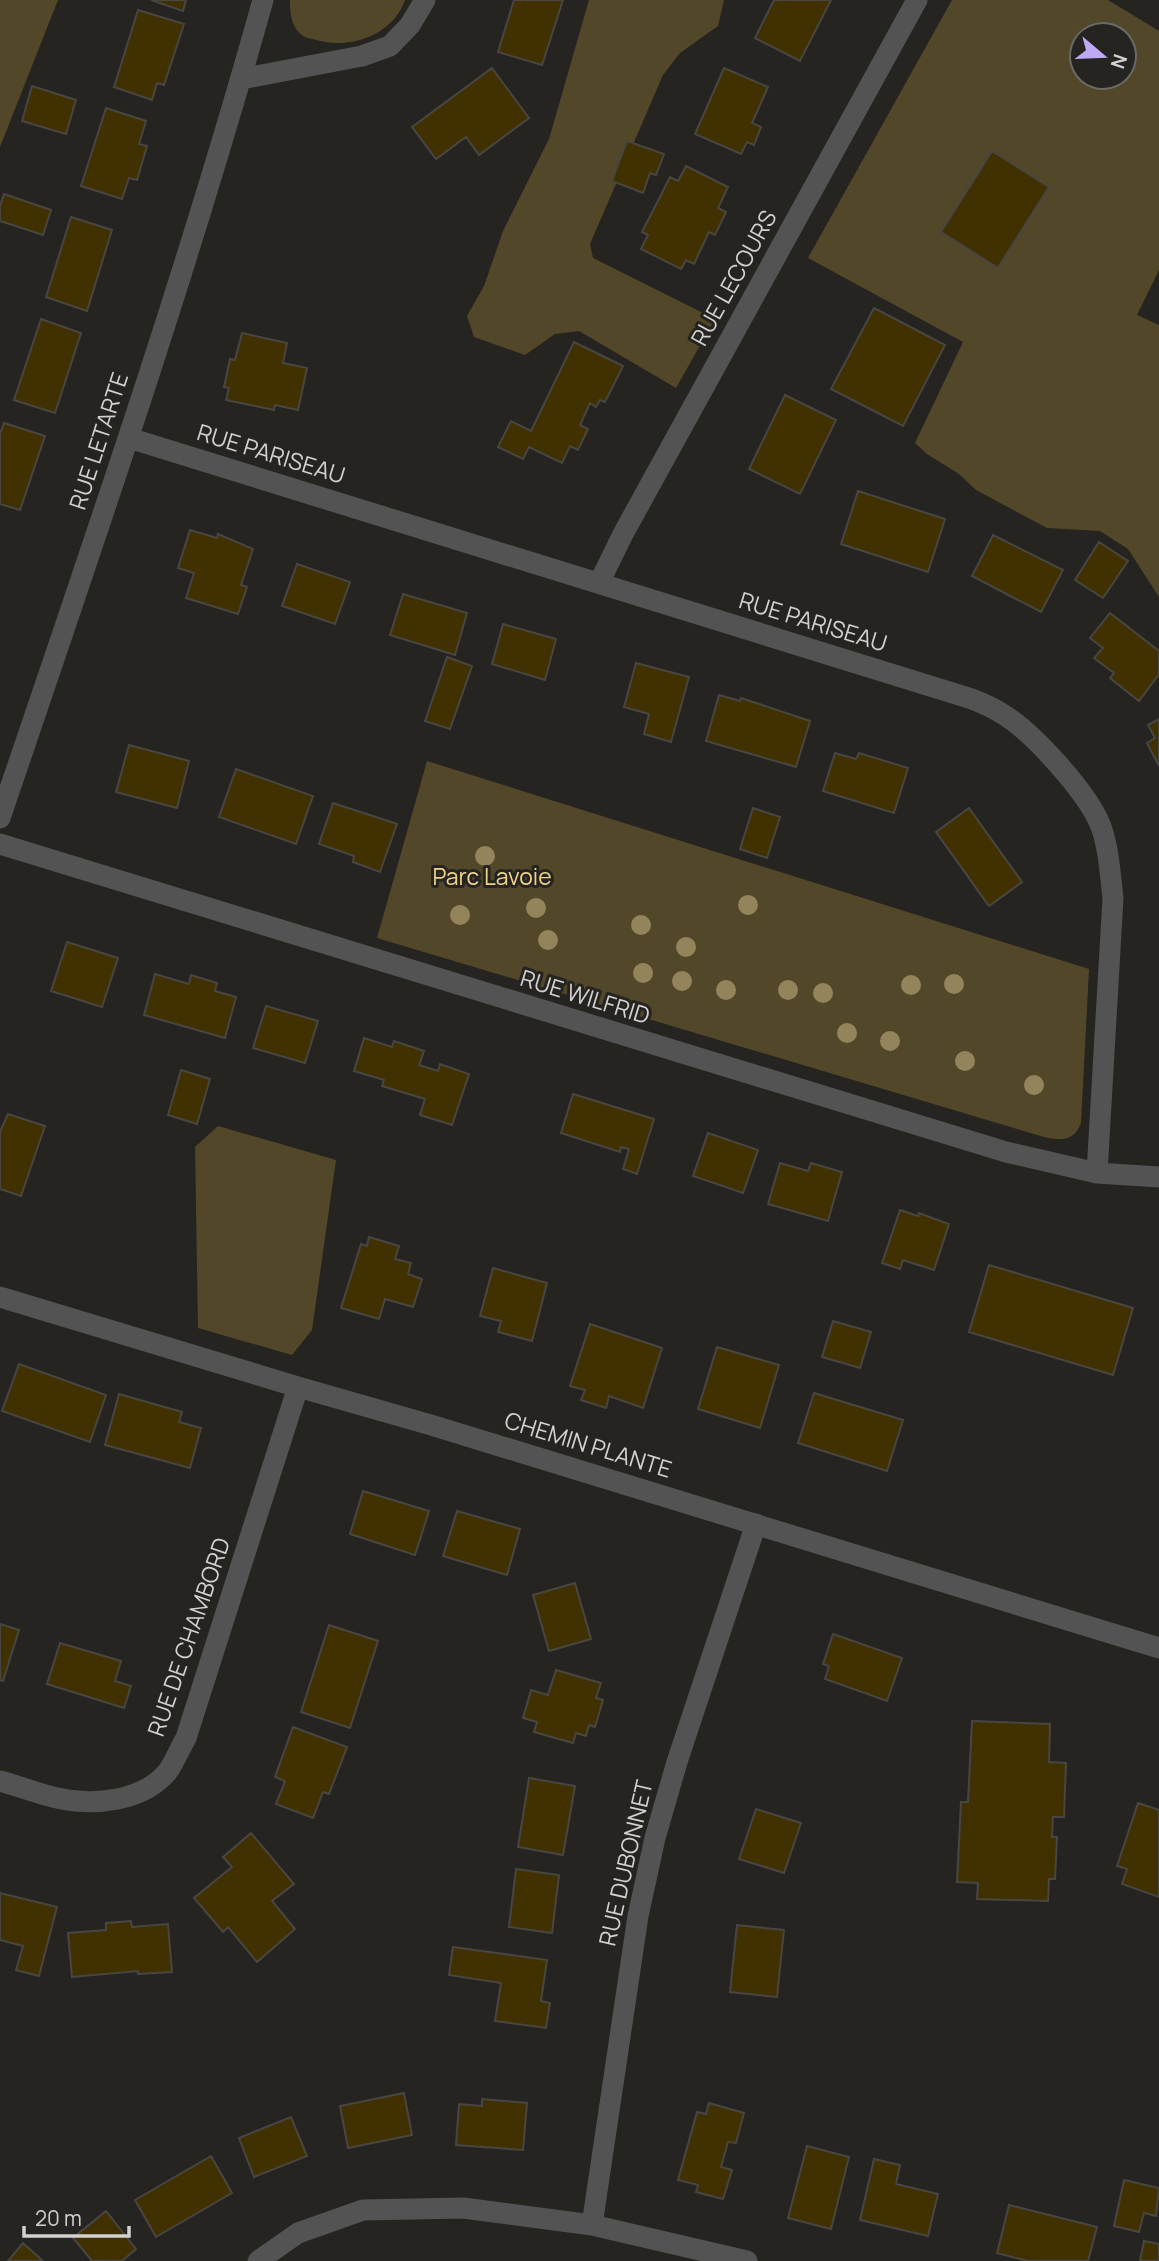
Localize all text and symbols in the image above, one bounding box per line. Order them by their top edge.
north arrow [1068,21,1138,91]
text: N [1105,51,1134,72]
street label: RUE LECOURS [683,204,784,351]
street label: RUE LETARTE [61,368,135,513]
street label: RUE PARISEAU [193,415,349,491]
street label: RUE PARISEAU [735,583,891,659]
park label: Parc Lavoie [432,860,552,892]
street label: RUE WILFRID [517,961,654,1031]
street label: CHEMIN PLANTE [501,1403,676,1485]
street label: RUE DE CHAMBORD [139,1533,237,1740]
street label: RUE DUBONNET [590,1777,660,1949]
scale bar [24,2194,130,2238]
text: 20 m [35,2204,82,2232]

